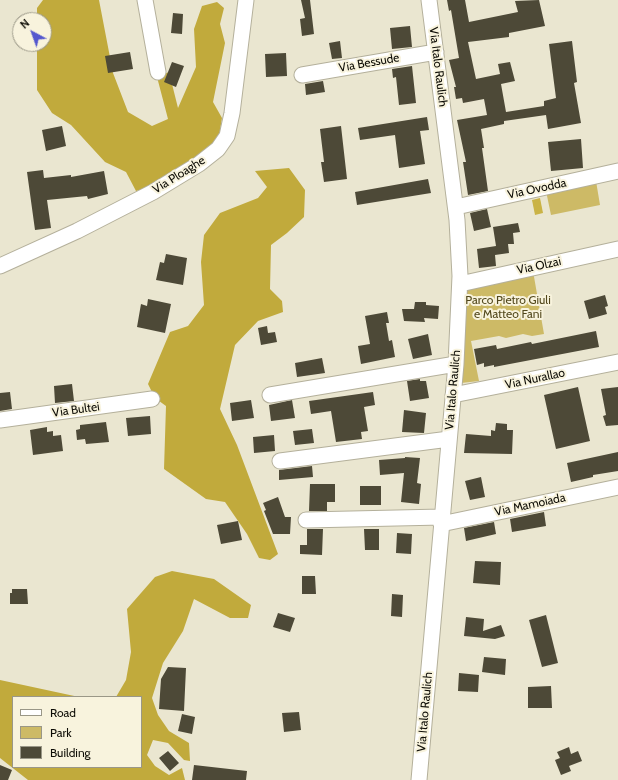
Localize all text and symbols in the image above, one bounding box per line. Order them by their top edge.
north arrow [12,12,52,52]
text: N [17,16,32,32]
street label: Via Italo Raulich [426,26,450,108]
street label: Via Bessude [338,51,400,75]
street label: Via Ploaghe [150,153,208,197]
street label: Via Ovodda [506,176,568,202]
street label: Via Olzai [516,254,562,278]
park label: Parco Pietro Giuli e Matteo Fani [465,293,551,321]
street label: Via Italo Raulich [442,349,464,431]
street label: Via Nurallao [504,366,566,392]
street label: Via Bultei [51,400,101,420]
street label: Via Mamoiada [493,490,567,520]
street label: Via Italo Raulich [414,671,436,753]
legend [12,696,142,768]
text: Road [50,705,76,720]
text: Park [50,725,72,740]
text: Building [50,745,91,760]

